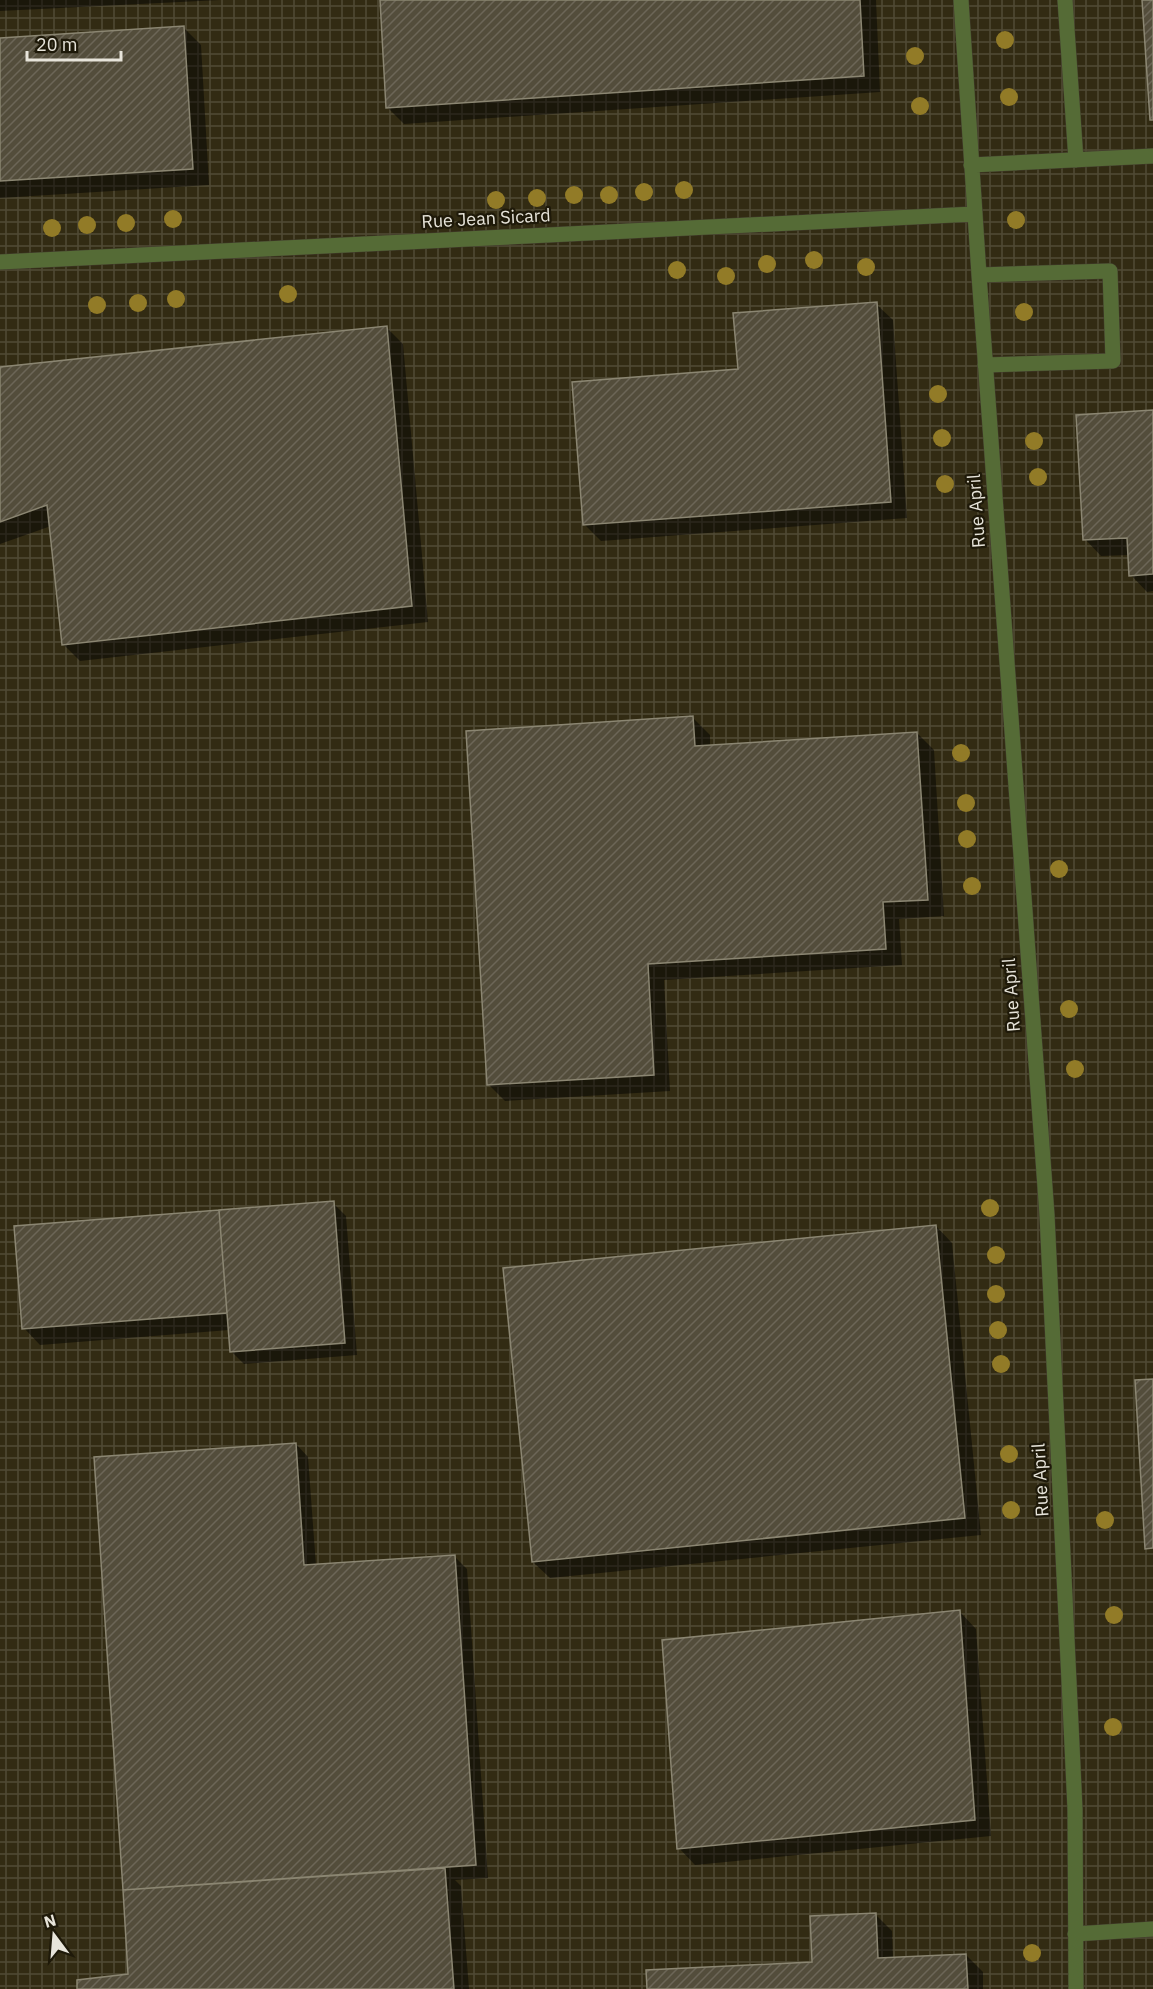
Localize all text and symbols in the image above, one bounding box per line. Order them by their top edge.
scale bar [27,24,122,62]
text: 20 m [36,33,78,56]
street label: Rue Jean Sicard [421,203,551,233]
street label: Rue April [962,473,990,549]
street label: Rue April [997,957,1025,1033]
street label: Rue April [1027,1442,1053,1517]
north arrow [24,1905,84,1965]
text: N [42,1909,58,1932]

